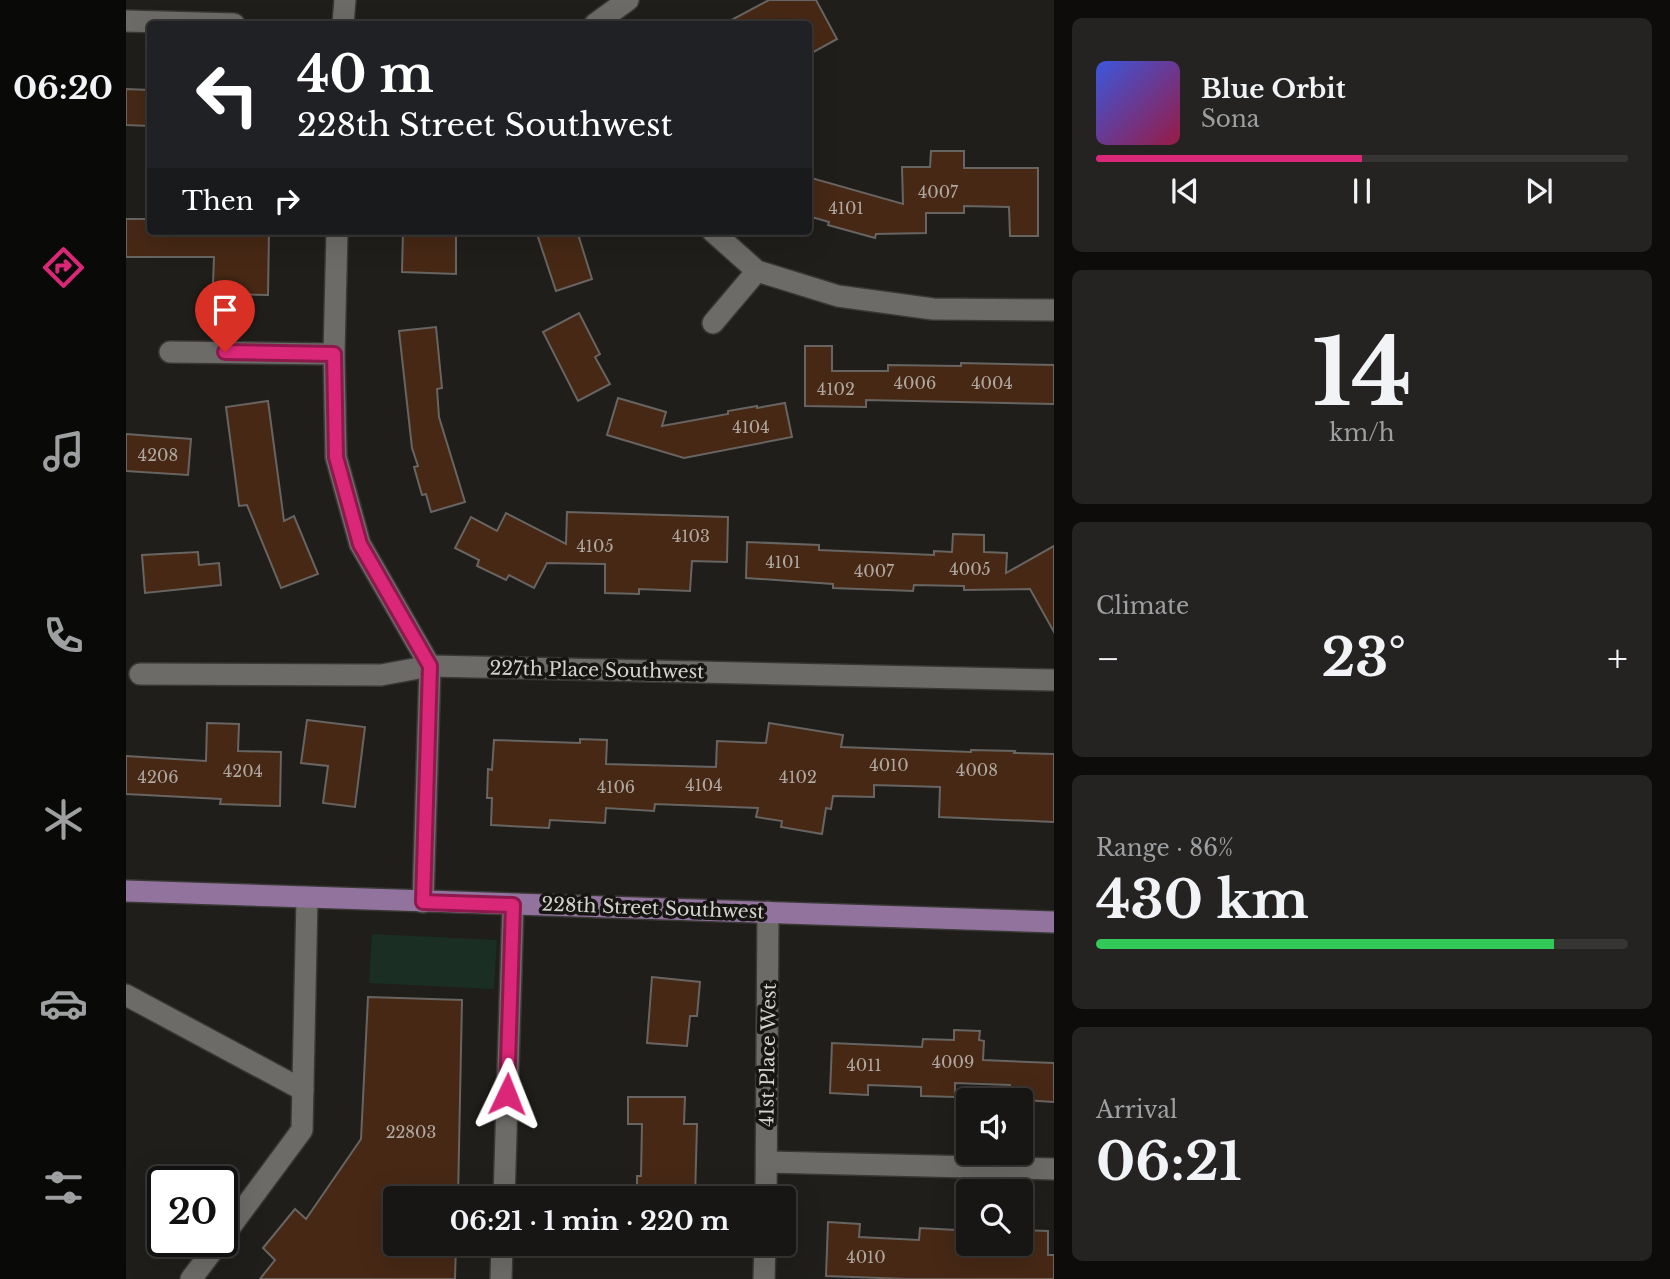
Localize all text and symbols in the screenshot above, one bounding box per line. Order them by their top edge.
text: 40 m [297,44,434,105]
icon: left [182,49,273,140]
text: 06:20 [13,68,113,108]
text: Blue Orbit [1201,73,1346,105]
text: 228th Street Southwest [297,105,673,145]
text: Sona [1201,105,1259,133]
icon: previous [1166,172,1204,210]
icon: pause [1343,172,1381,210]
icon: next [1520,172,1558,210]
icon: right [268,182,306,220]
house number: 4007 [918,182,959,202]
text: Then [182,185,254,217]
house number: 4101 [828,198,864,218]
icon: directions [39,243,88,292]
pin [195,280,255,352]
icon: arrive [206,291,244,329]
text: 14 [1312,317,1412,430]
house number: 4006 [894,373,936,393]
house number: 4004 [971,373,1013,393]
house number: 4102 [817,379,855,399]
house number: 4104 [732,417,770,437]
text: km/h [1329,419,1395,447]
icon: music [39,427,88,476]
house number: 4208 [138,445,178,465]
house number: 4103 [672,526,710,546]
house number: 4105 [576,536,614,556]
house number: 4101 [765,552,801,572]
house number: 4005 [949,559,991,579]
house number: 4007 [854,561,895,581]
text: Climate [1096,592,1189,620]
icon: phone [39,611,88,660]
text: 23° [1321,626,1406,690]
text: − [1096,635,1120,682]
text: + [1607,635,1628,682]
street label: 227th Place Southwest [489,657,705,683]
house number: 4010 [869,755,909,775]
house number: 4008 [956,760,998,780]
house number: 4204 [223,761,263,781]
house number: 4206 [138,767,178,787]
house number: 4102 [779,767,817,787]
house number: 4104 [685,775,723,795]
house number: 4106 [597,777,635,797]
icon: climate [39,795,88,844]
text: Range · 86% [1096,834,1233,862]
text: 430 km [1096,868,1309,932]
street label: 228th Street Southwest [541,893,766,923]
icon: car [39,979,88,1028]
street label: 41st Place West [755,982,781,1127]
house number: 4009 [932,1052,974,1072]
house number: 4011 [846,1055,882,1075]
position arrow [470,1057,544,1131]
map controls [956,1088,1033,1256]
button: sound [956,1088,1033,1165]
text: Arrival [1096,1096,1177,1124]
house number: 22803 [386,1122,436,1142]
text: 06:21 [1096,1130,1242,1194]
icon: filters [39,1163,88,1212]
speed limit sign: 20 [147,1166,238,1257]
button: search [956,1179,1033,1256]
text: 06:21 · 1 min · 220 m [450,1205,729,1237]
house number: 4010 [846,1247,886,1267]

